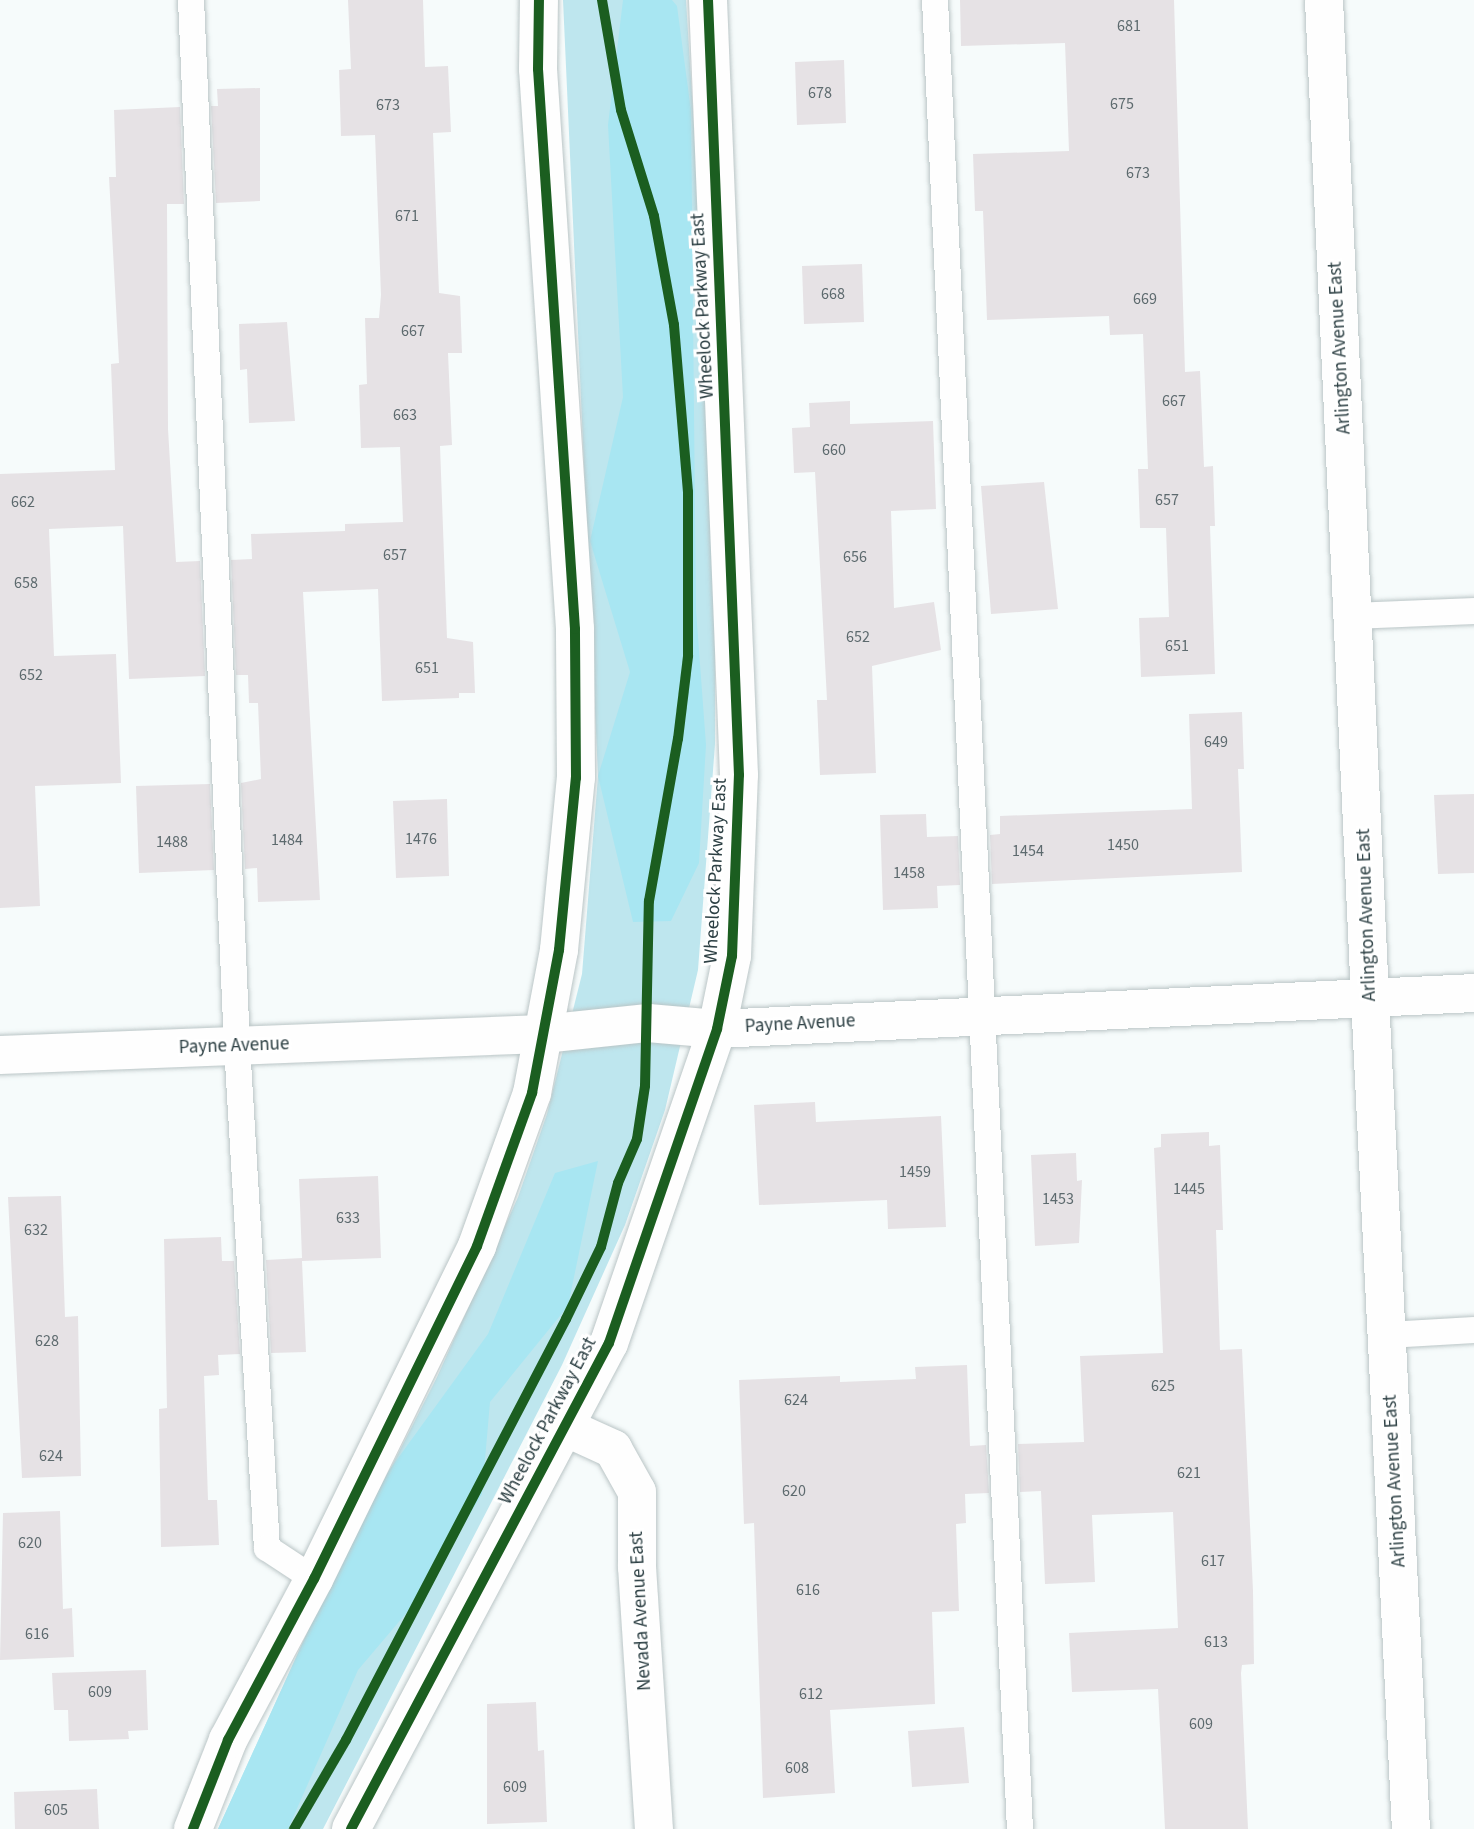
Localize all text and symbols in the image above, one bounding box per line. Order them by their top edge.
house number: 681 [1117,16,1141,36]
house number: 678 [808,83,832,103]
house number: 675 [1110,94,1134,114]
house number: 673 [376,95,400,115]
house number: 673 [1126,163,1150,183]
house number: 671 [395,206,419,226]
street label: Wheelock Parkway East [687,213,719,399]
street label: Arlington Avenue East [1324,261,1356,435]
house number: 668 [821,284,845,304]
house number: 669 [1133,289,1157,309]
house number: 667 [401,321,425,341]
house number: 667 [1162,391,1186,411]
house number: 663 [393,405,417,425]
house number: 660 [822,440,846,460]
house number: 657 [1155,490,1179,510]
house number: 662 [11,492,35,512]
house number: 657 [383,545,407,565]
house number: 656 [843,547,867,567]
house number: 658 [14,573,38,593]
house number: 652 [846,627,870,647]
house number: 651 [1165,636,1189,656]
house number: 651 [415,658,439,678]
house number: 652 [19,665,43,685]
house number: 649 [1204,732,1228,752]
street label: Wheelock Parkway East [700,778,732,964]
street label: Arlington Avenue East [1353,828,1381,1002]
house number: 1476 [405,829,437,849]
house number: 1484 [271,830,303,850]
house number: 1488 [156,832,188,852]
house number: 1450 [1107,835,1139,855]
house number: 1454 [1012,841,1044,861]
house number: 1458 [893,863,925,883]
street label: Payne Avenue [744,1010,856,1038]
street label: Payne Avenue [178,1033,290,1059]
house number: 1459 [899,1162,931,1182]
house number: 1445 [1173,1179,1205,1199]
house number: 1453 [1042,1189,1074,1209]
house number: 633 [336,1208,360,1228]
house number: 632 [24,1220,48,1240]
house number: 628 [35,1331,59,1351]
street label: Wheelock Parkway East [494,1334,602,1508]
house number: 625 [1151,1376,1175,1396]
house number: 624 [784,1390,808,1410]
street label: Arlington Avenue East [1379,1394,1411,1568]
house number: 624 [39,1446,63,1466]
house number: 621 [1177,1463,1201,1483]
house number: 620 [782,1481,806,1501]
street label: Nevada Avenue East [625,1531,657,1691]
house number: 620 [18,1533,42,1553]
house number: 617 [1201,1551,1225,1571]
house number: 616 [796,1580,820,1600]
house number: 616 [25,1624,49,1644]
house number: 613 [1204,1632,1228,1652]
house number: 609 [88,1682,112,1702]
house number: 612 [799,1684,823,1704]
house number: 609 [1189,1714,1213,1734]
house number: 608 [785,1758,809,1778]
house number: 609 [503,1777,527,1797]
house number: 605 [44,1800,68,1820]

